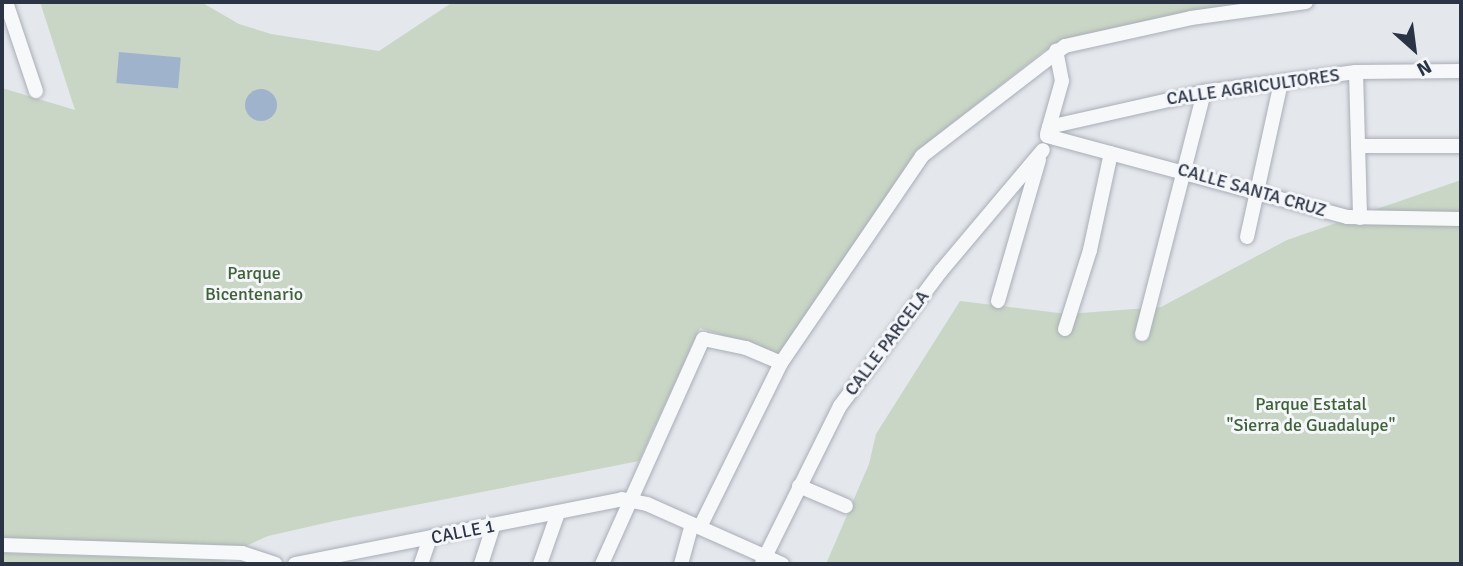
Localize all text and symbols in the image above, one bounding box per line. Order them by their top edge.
north arrow [1379,14,1449,84]
text: N [1412,54,1435,81]
street label: CALLE AGRICULTORES [1165,64,1341,110]
street label: CALLE SANTA CRUZ [1175,158,1329,222]
park label: Parque Bicentenario [205,263,303,306]
street label: CALLE PARCELA [840,286,934,400]
park label: Parque Estatal "Sierra de Guadalupe" [1226,394,1396,436]
street label: CALLE 1 [429,515,497,549]

